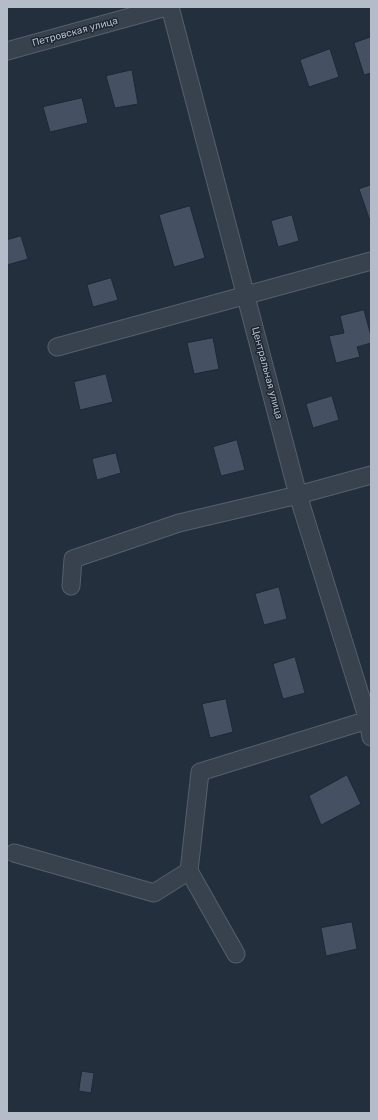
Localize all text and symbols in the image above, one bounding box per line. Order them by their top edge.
street label: Петровская улица [31,15,119,49]
street label: Центральная улица [249,326,285,420]

